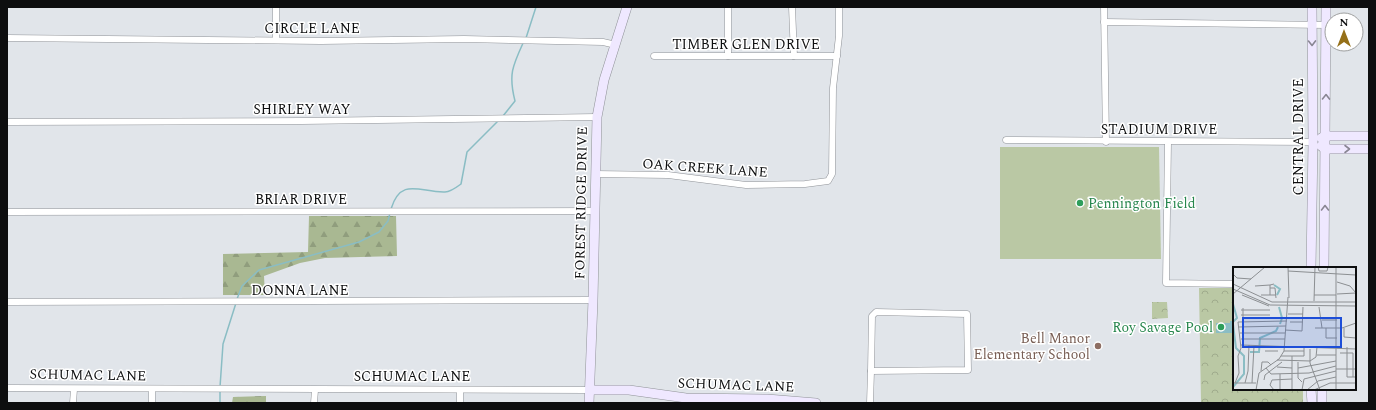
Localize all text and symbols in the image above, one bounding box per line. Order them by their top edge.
north arrow [1324,12,1364,52]
text: N [1340,14,1349,31]
street label: CIRCLE LANE [264,18,360,39]
street label: TIMBER GLEN DRIVE [672,34,820,55]
one-way arrow [1308,40,1316,46]
street label: CENTRAL DRIVE [1288,78,1309,196]
one-way arrow [1321,94,1330,100]
street label: SHIRLEY WAY [253,99,351,120]
street label: STADIUM DRIVE [1101,119,1217,140]
street label: FOREST RIDGE DRIVE [569,126,593,280]
one-way arrow [1344,145,1350,153]
street label: OAK CREEK LANE [642,153,768,183]
street label: BRIAR DRIVE [255,189,347,210]
place label: Pennington Field [1088,193,1196,214]
marker: Pennington Field [1075,198,1085,208]
one-way arrow [1321,205,1329,211]
inset map [1233,267,1356,390]
street label: DONNA LANE [251,280,349,301]
place label: Roy Savage Pool [1112,317,1213,338]
marker: Roy Savage Pool [1216,322,1226,332]
place label: Bell Manor Elementary School [974,328,1090,365]
marker: Bell Manor Elementary School [1093,341,1103,351]
street label: SCHUMAC LANE [29,363,147,387]
street label: SCHUMAC LANE [354,366,470,387]
street label: SCHUMAC LANE [677,372,795,398]

